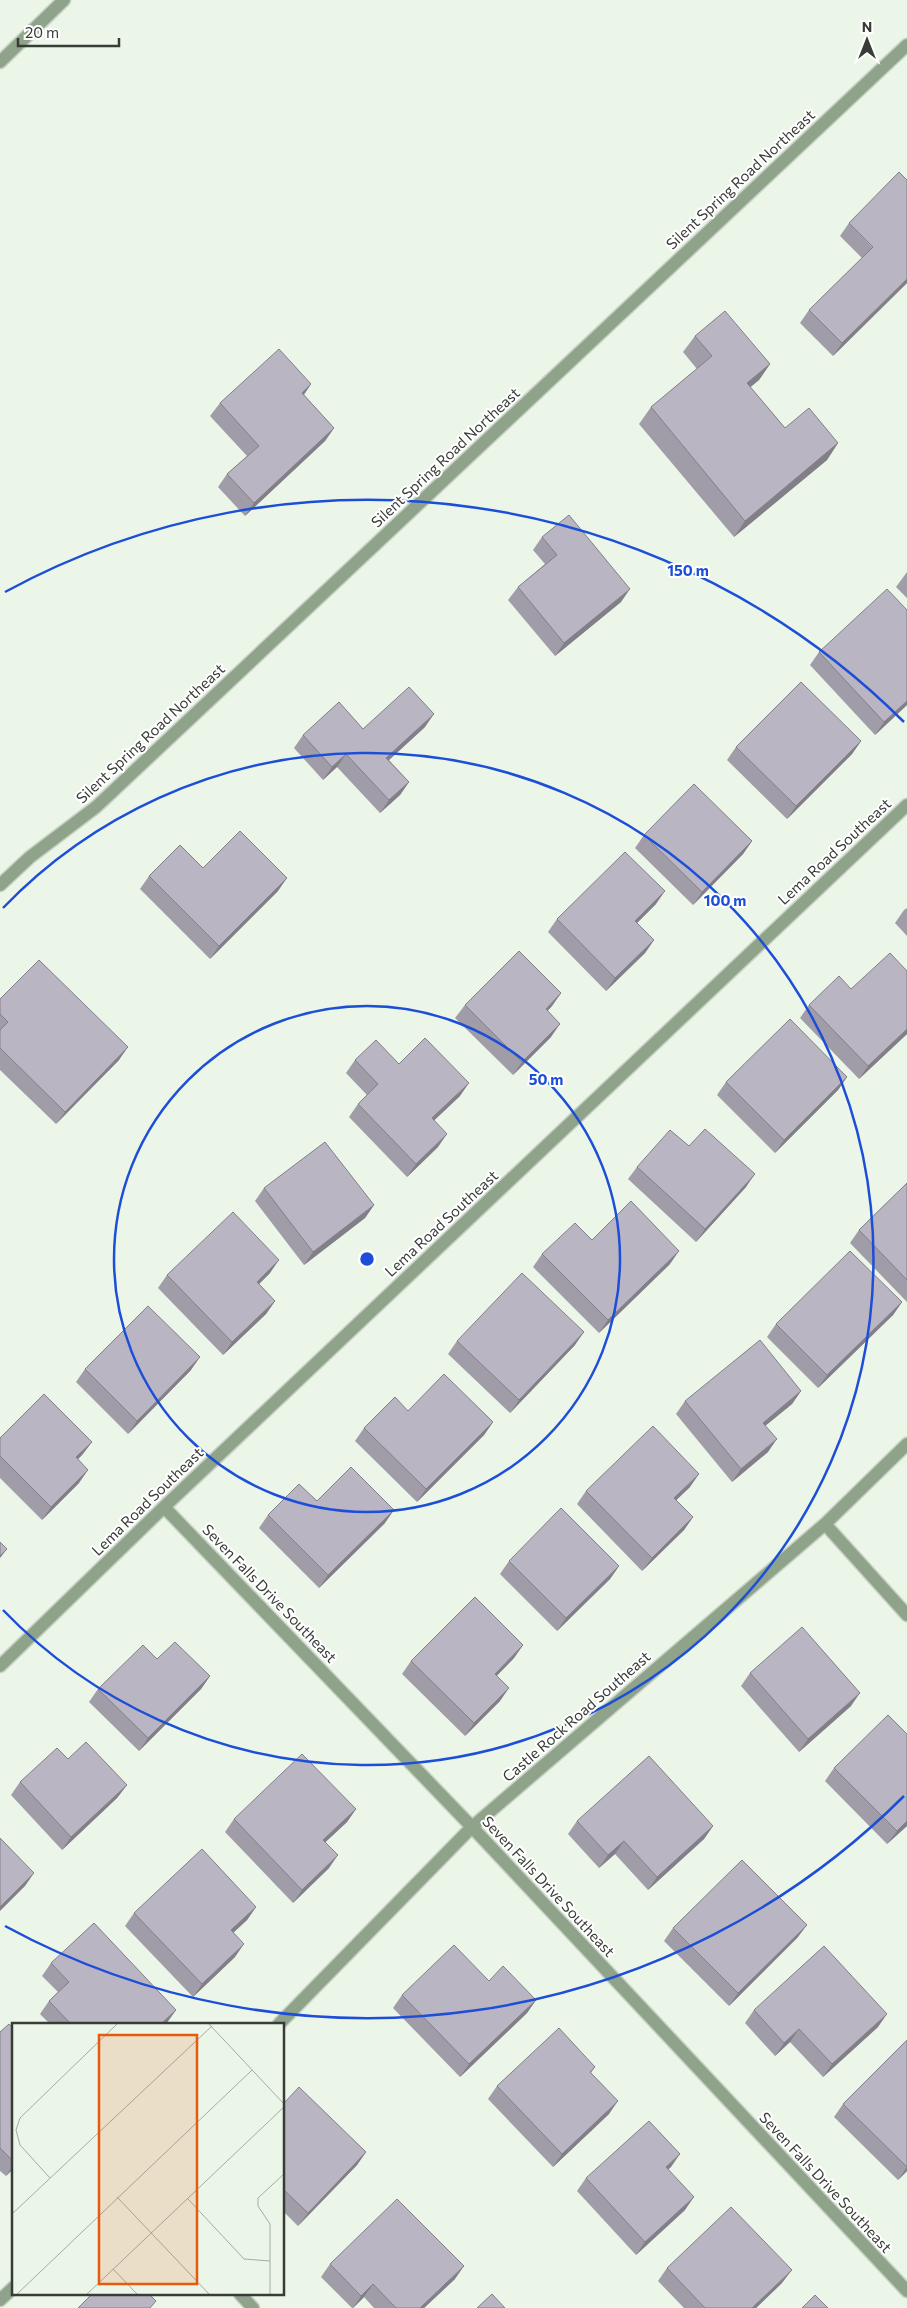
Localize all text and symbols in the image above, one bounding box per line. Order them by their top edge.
scale bar [18,15,119,47]
north arrow [842,15,892,65]
text: N [862,18,872,35]
text: 20 m [25,23,59,41]
street label: Silent Spring Road Northeast [662,105,818,253]
street label: Silent Spring Road Northeast [367,383,523,531]
text: 150 m [667,561,709,579]
street label: Silent Spring Road Northeast [72,659,228,807]
street label: Lema Road Southeast [774,794,894,908]
text: 100 m [704,891,746,909]
text: 50 m [529,1070,563,1088]
street label: Lema Road Southeast [381,1166,501,1280]
centre of rings [358,1250,376,1268]
street label: Lema Road Southeast [88,1443,206,1559]
street label: Seven Falls Drive Southeast [199,1520,341,1666]
street label: Castle Rock Road Southeast [498,1647,654,1785]
street label: Seven Falls Drive Southeast [479,1812,619,1960]
inset map [12,2023,285,2296]
street label: Seven Falls Drive Southeast [756,2108,896,2256]

